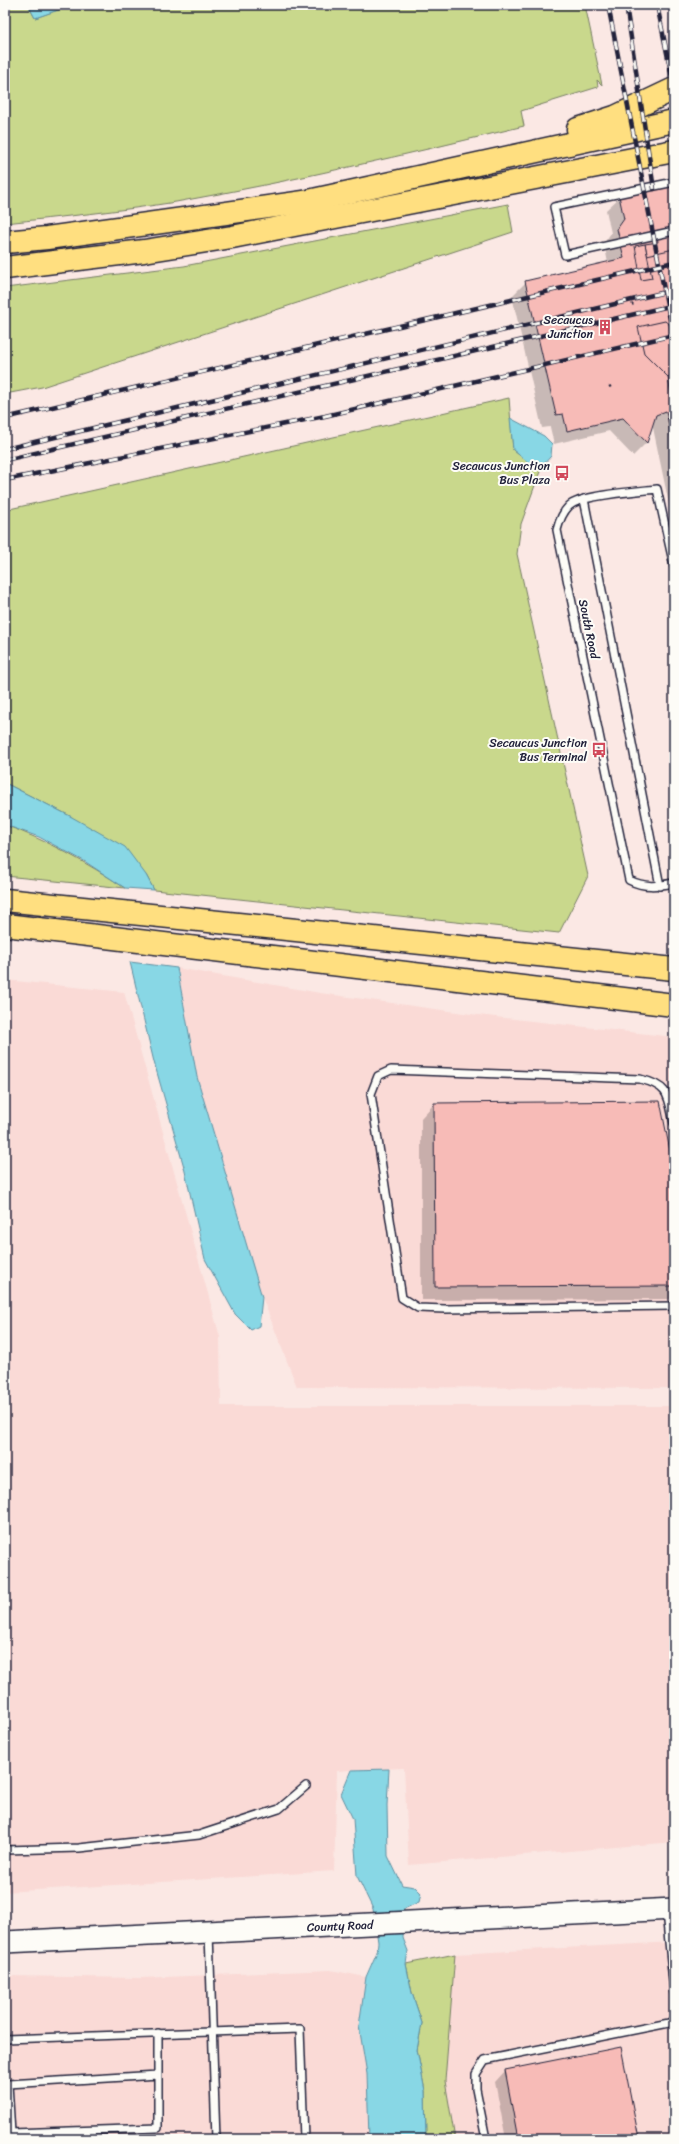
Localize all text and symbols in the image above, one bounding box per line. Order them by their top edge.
place label: Secaucus Junction [544,309,594,345]
building icon: Secaucus Junction [596,318,614,336]
place label: Secaucus Junction Bus Plaza [452,455,551,491]
bus stop icon: Secaucus Junction Bus Plaza [553,464,571,482]
street label: South Road [572,597,606,661]
place label: Secaucus Junction Bus Terminal [489,732,588,768]
bus stop icon: Secaucus Junction Bus Terminal [590,741,608,759]
street label: County Road [306,1914,375,1938]

